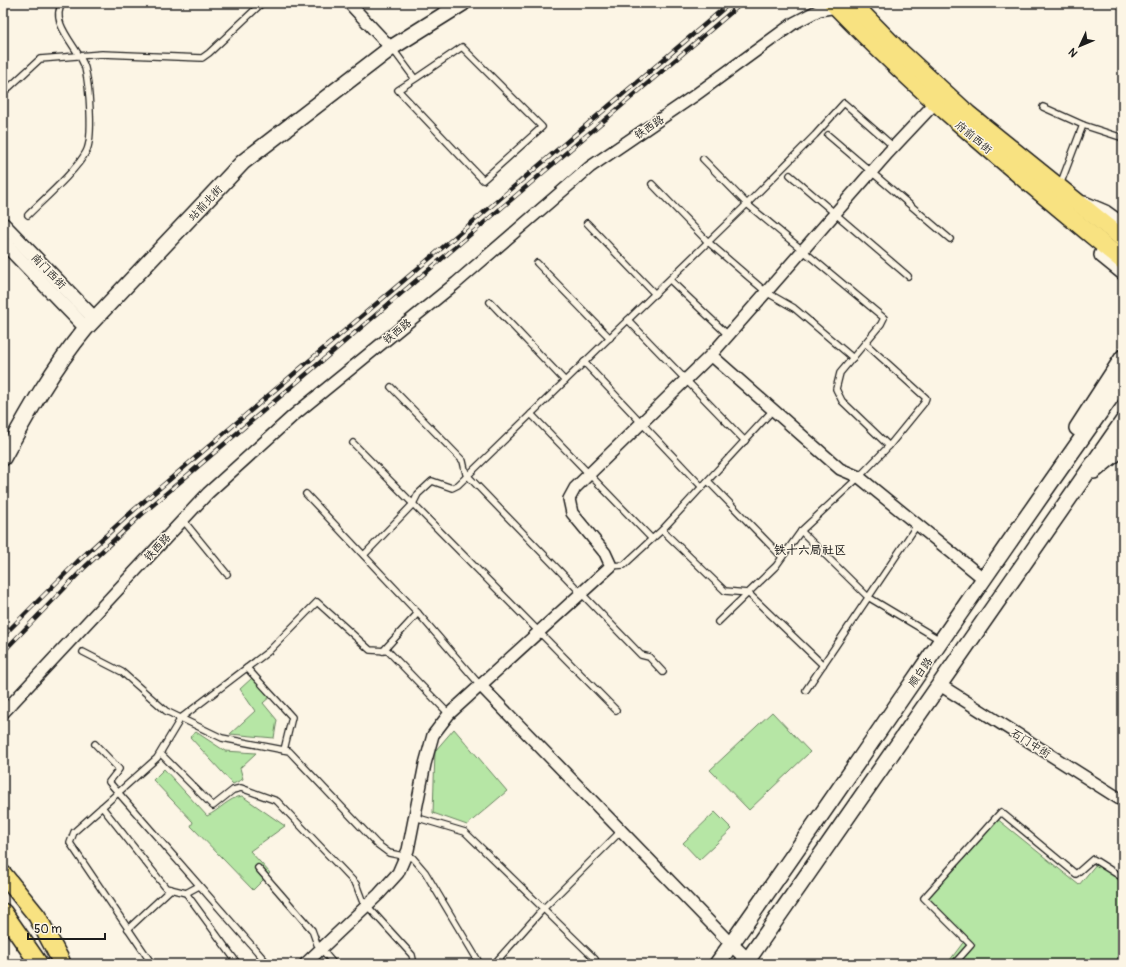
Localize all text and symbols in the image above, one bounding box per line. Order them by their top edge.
north arrow [1060,26,1100,66]
text: N [1066,45,1080,60]
street label: 铁西路 [632,113,667,142]
street label: 府前西街 [953,118,995,157]
street label: 站前北街 [186,182,226,224]
street label: 南门西街 [29,251,69,292]
street label: 铁西路 [380,316,414,347]
street label: 铁西路 [141,531,173,564]
district label: 铁十六局社区 [774,543,846,558]
street label: 顺白路 [906,655,935,690]
street label: 石门中街 [1009,726,1054,761]
scale bar [28,915,105,941]
text: 50 m [34,922,62,937]

